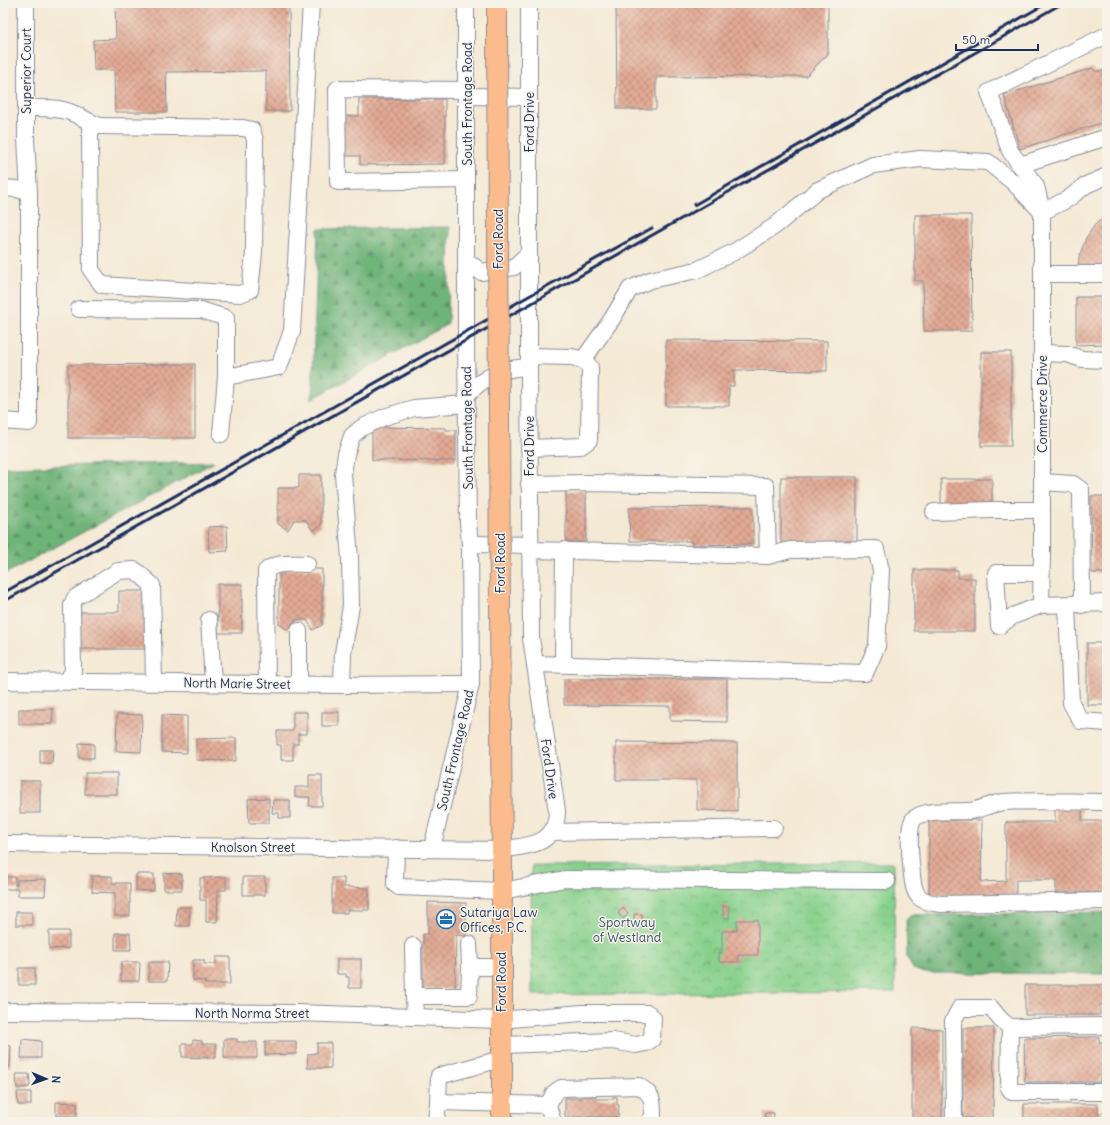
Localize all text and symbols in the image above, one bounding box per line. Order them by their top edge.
scale bar [956,26,1038,52]
street label: Superior Court [18,27,35,114]
text: 50 m [962,32,991,47]
street label: South Frontage Road [459,42,476,166]
street label: Ford Drive [521,92,538,152]
street label: Ford Road [490,208,507,269]
street label: Commerce Drive [1034,355,1051,453]
street label: South Frontage Road [458,366,477,490]
street label: Ford Drive [521,416,538,476]
street label: Ford Road [492,532,509,593]
street label: North Marie Street [183,674,291,693]
street label: South Frontage Road [433,688,478,812]
street label: Ford Drive [537,738,562,800]
street label: Knolson Street [211,839,296,856]
place label: Sutariya Law Offices, P.C. [460,904,537,936]
office icon: Sutariya Law Offices, P.C. [435,908,457,930]
park label: Sportway of Westland [593,914,662,946]
street label: Ford Road [493,951,510,1012]
street label: North Norma Street [195,1005,310,1022]
north arrow [26,1059,66,1099]
text: N [49,1075,63,1083]

